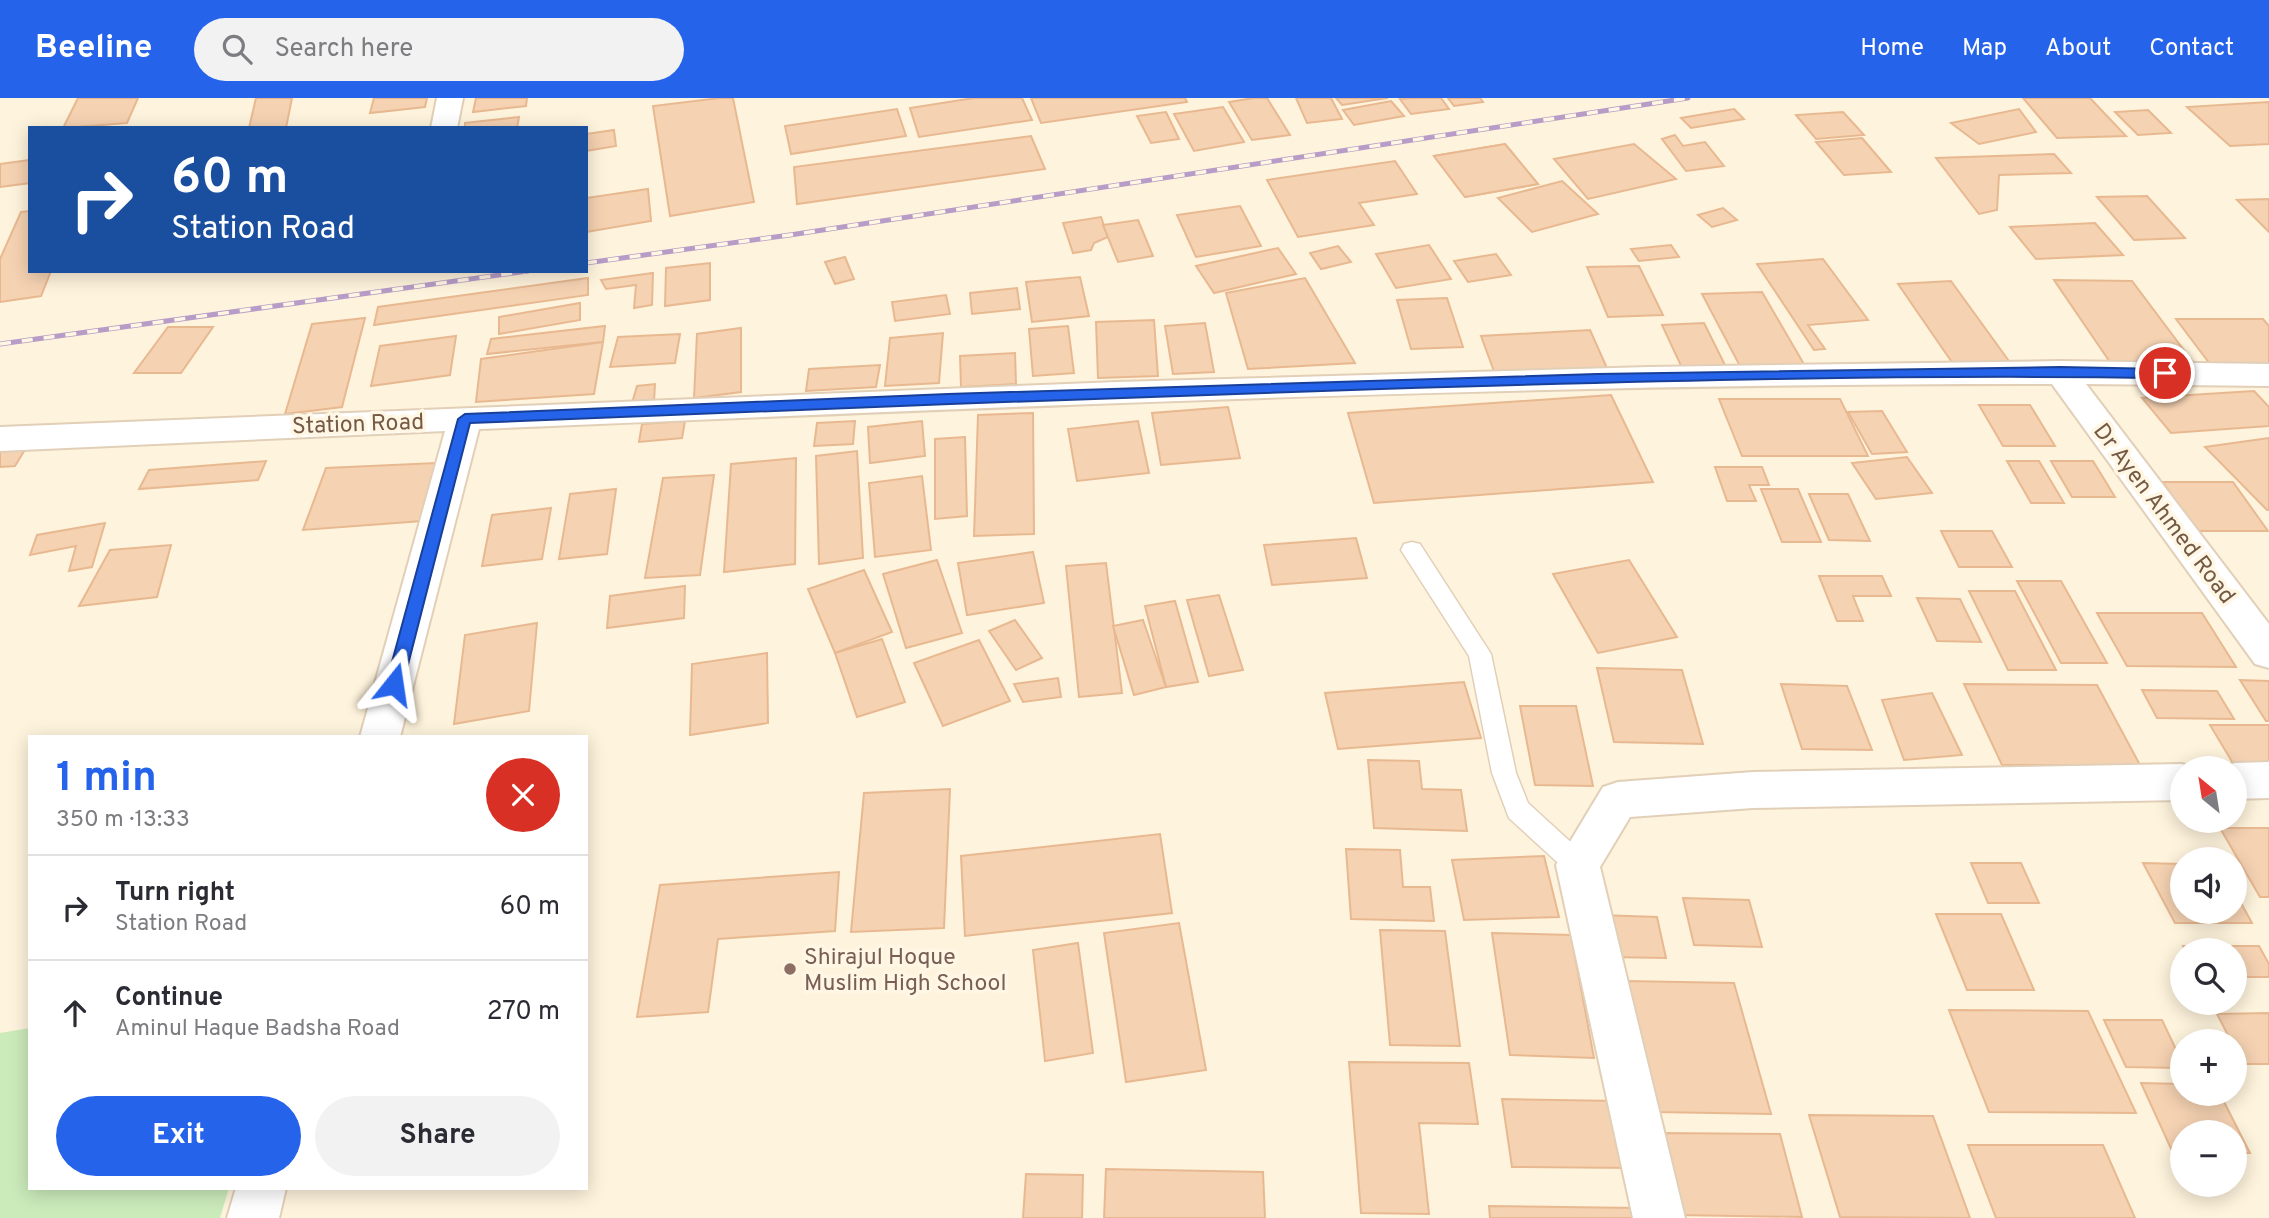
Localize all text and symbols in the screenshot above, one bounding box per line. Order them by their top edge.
search box [194,18,684,81]
text: Beeline [35,28,152,70]
icon: search [218,30,256,68]
text: Search here [274,33,413,66]
text: Home [1860,34,1924,64]
text: Map [1962,34,2007,64]
text: About [2045,34,2111,64]
text: Contact [2149,34,2234,64]
text: 60 m [171,149,289,211]
icon: right [56,154,147,245]
text: Station Road [171,210,355,250]
pin [2135,343,2195,403]
icon: arrive [2146,354,2184,392]
street label: Station Road [292,409,425,442]
street label: Dr Ayen Ahmed Road [2086,418,2240,611]
position arrow [357,647,431,721]
text: 1 min [56,753,157,806]
north arrow [2170,756,2247,833]
map controls [2170,756,2247,1197]
button: close [486,758,560,832]
text: 350 m · 13:33 [56,806,190,835]
button: sound [2170,847,2247,924]
text: Turn right [115,877,235,910]
icon: right [56,889,94,927]
text: 60 m [500,891,560,924]
text: Station Road [115,910,247,939]
button: search [2170,938,2247,1015]
place label: Shirajul Hoque Muslim High School [804,944,1006,999]
marker: Shirajul Hoque Muslim High School [782,961,798,977]
text: Continue [115,982,223,1015]
icon: ahead [56,994,94,1032]
text: 270 m [487,996,560,1029]
text: Aminul Haque Badsha Road [115,1015,400,1044]
button: + [2170,1029,2247,1106]
button: Exit [56,1096,301,1176]
button: Share [315,1096,560,1176]
button: − [2170,1120,2247,1197]

